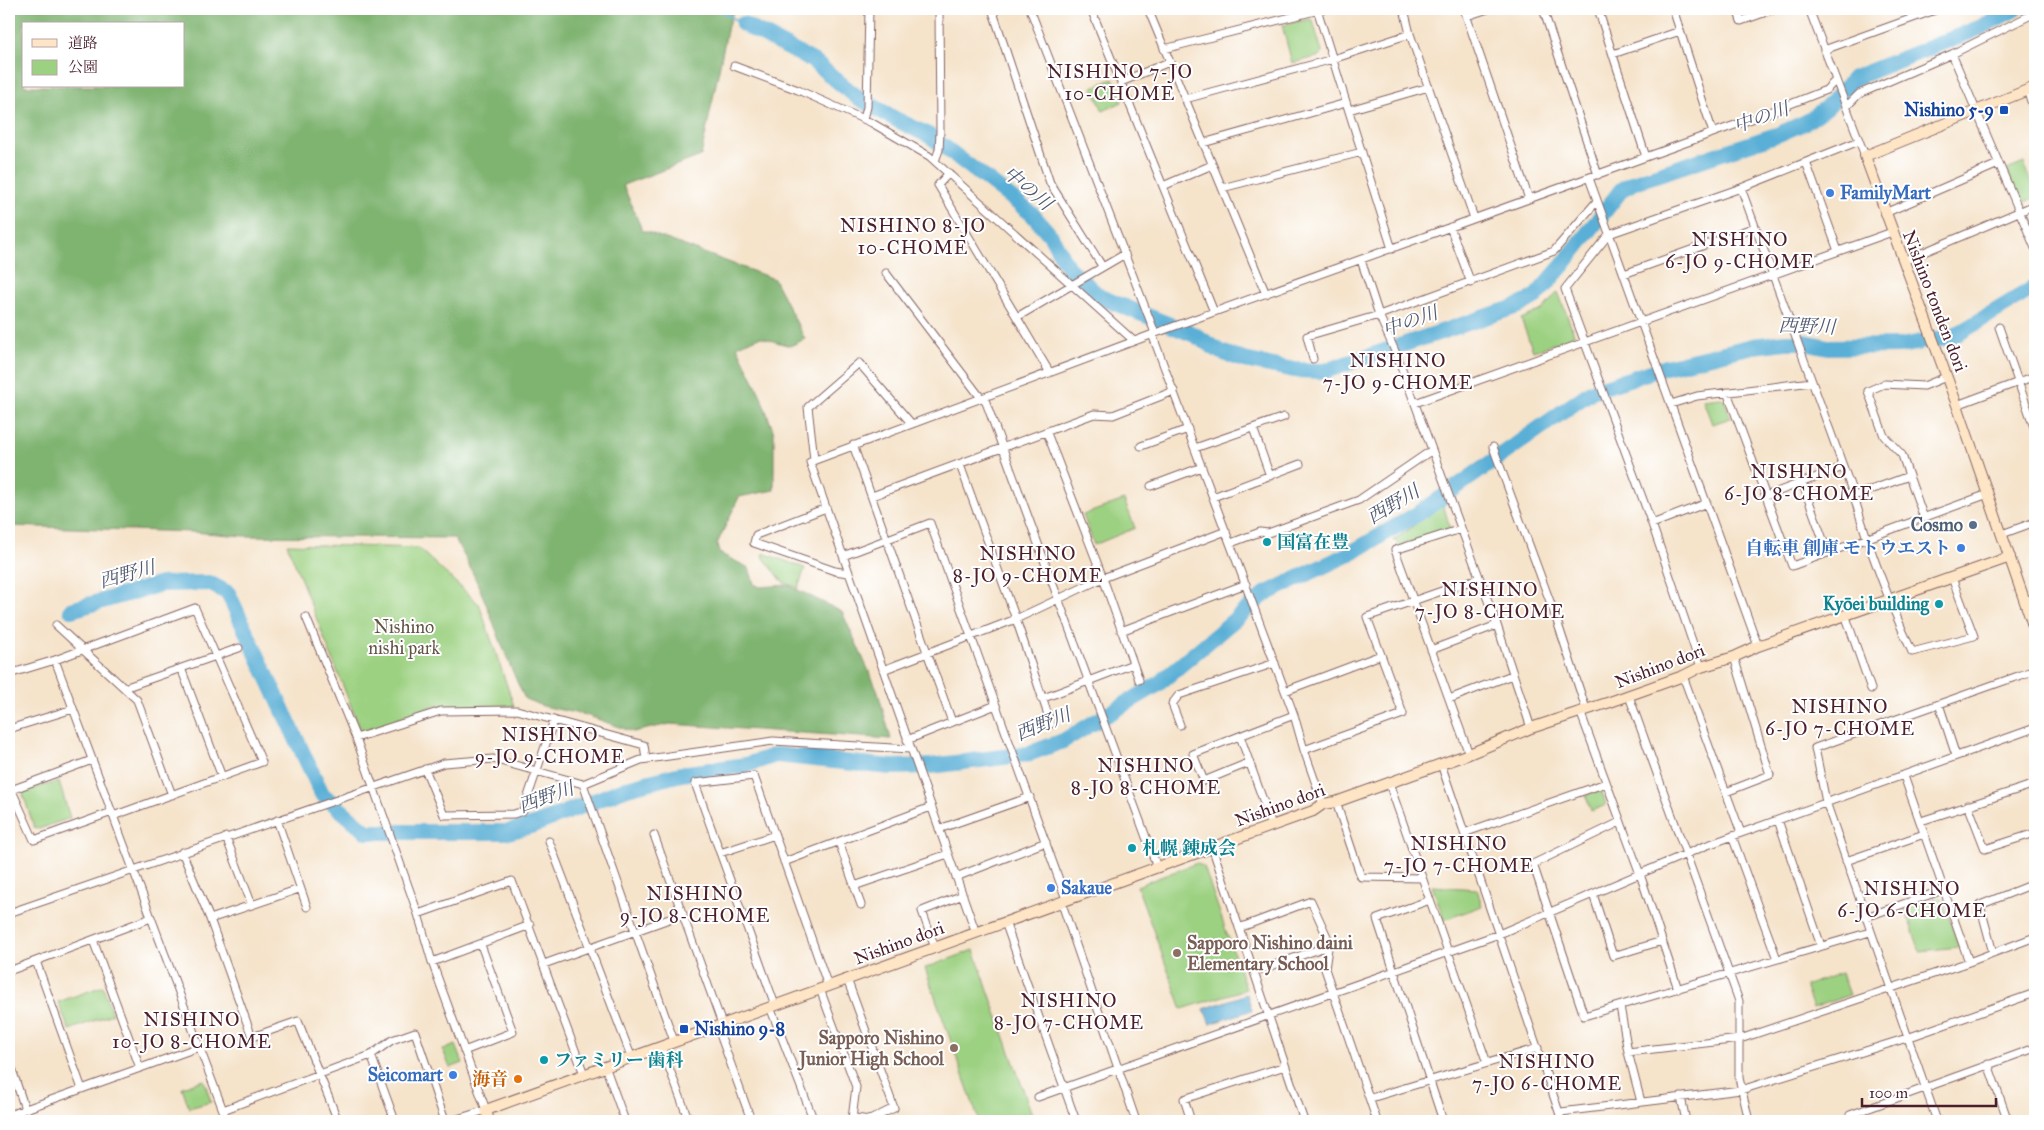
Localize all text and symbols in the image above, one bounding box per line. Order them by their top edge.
legend [22,22,185,88]
text: 道路 [68,34,98,52]
text: 公園 [68,58,98,76]
district label: NISHINO 7-JO 10-CHOME [1047,60,1193,105]
water label: 中の川 [1730,96,1794,137]
place label: Nishino 5-9 [1904,99,1994,122]
marker: Nishino 5-9 [1998,104,2010,116]
water label: 中の川 [999,161,1059,216]
place label: FamilyMart [1840,182,1932,205]
marker: FamilyMart [1824,187,1836,199]
district label: NISHINO 8-JO 10-CHOME [840,214,986,259]
street label: Nishino tonden dori [1898,227,1972,375]
district label: NISHINO 6-JO 9-CHOME [1665,228,1815,274]
water label: 中の川 [1379,300,1443,341]
water label: 西野川 [1778,314,1838,339]
district label: NISHINO 7-JO 9-CHOME [1323,349,1473,395]
district label: NISHINO 6-JO 8-CHOME [1724,460,1874,506]
water label: 西野川 [1363,478,1425,529]
place label: Cosmo [1911,514,1963,536]
marker: Cosmo [1967,519,1979,531]
place label: 国富在豊 [1277,531,1349,553]
marker: 国富在豊 [1261,536,1273,548]
place label: 自転車 創庫 モトウエスト [1745,537,1951,559]
district label: NISHINO 8-JO 9-CHOME [953,542,1103,588]
marker: 自転車 創庫 モトウエスト [1955,542,1967,554]
water label: 西野川 [96,555,159,592]
district label: NISHINO 7-JO 8-CHOME [1415,578,1565,624]
place label: Kyōei building [1823,593,1930,616]
marker: Kyōei building [1933,598,1945,610]
park label: Nishino nishi park [368,616,440,659]
street label: Nishino dori [1612,639,1708,693]
district label: NISHINO 6-JO 7-CHOME [1765,695,1915,741]
water label: 西野川 [1012,702,1076,745]
district label: NISHINO 9-JO 9-CHOME [475,723,625,769]
district label: NISHINO 8-JO 8-CHOME [1071,754,1221,800]
water label: 西野川 [515,776,579,818]
street label: Nishino dori [1232,779,1328,831]
district label: NISHINO 7-JO 7-CHOME [1384,832,1534,878]
place label: 札幌 錬成会 [1142,837,1236,859]
marker: 札幌 錬成会 [1126,842,1138,854]
place label: Sakaue [1061,877,1113,899]
district label: NISHINO 6-JO 6-CHOME [1837,877,1987,923]
district label: NISHINO 9-JO 8-CHOME [620,882,770,928]
marker: Sakaue [1045,882,1057,894]
street label: Nishino dori [851,917,947,969]
place label: Sapporo Nishino daini Elementary School [1187,932,1354,976]
marker: Sapporo Nishino daini Elementary School [1171,947,1183,959]
district label: NISHINO 8-JO 7-CHOME [994,989,1144,1035]
district label: NISHINO 10-JO 8-CHOME [112,1008,272,1054]
place label: Nishino 9-8 [694,1018,785,1041]
marker: Nishino 9-8 [678,1023,690,1035]
place label: Sapporo Nishino Junior High School [797,1027,945,1071]
marker: Sapporo Nishino Junior High School [948,1042,960,1054]
place label: ファミリー 歯科 [554,1049,684,1071]
district label: NISHINO 7-JO 6-CHOME [1472,1050,1622,1096]
marker: ファミリー 歯科 [538,1054,550,1066]
place label: Seicomart [368,1064,444,1086]
place label: 海音 [472,1068,508,1090]
marker: Seicomart [447,1069,459,1081]
marker: 海音 [512,1073,524,1085]
scale bar [1862,1075,1995,1107]
text: 100 m [1869,1084,1909,1102]

